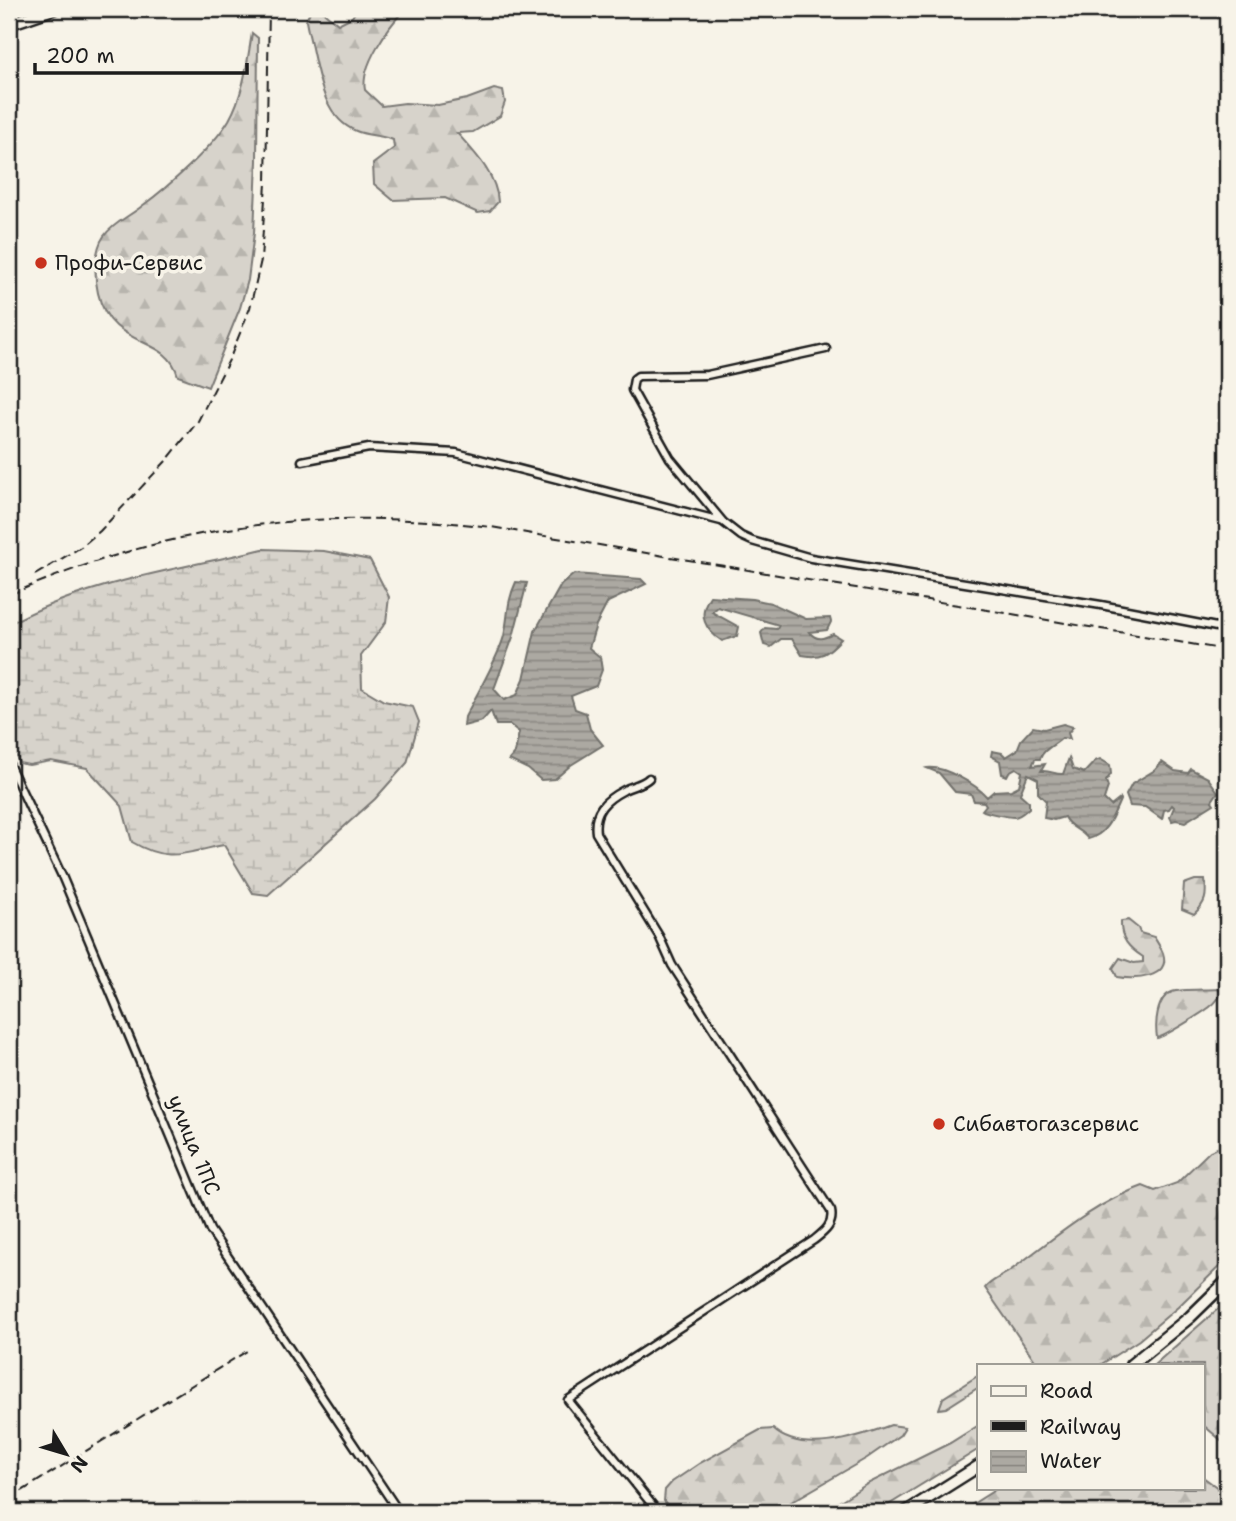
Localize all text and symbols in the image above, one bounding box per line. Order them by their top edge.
scale bar [35,32,247,76]
text: 200 m [46,42,115,70]
place label: Профи-Сервис [55,249,203,277]
marker: Профи-Сервис [33,255,49,271]
street label: улица 1ПС [161,1091,227,1199]
place label: Сибавтогазсервис [953,1110,1139,1138]
marker: Сибавтогазсервис [931,1116,947,1132]
legend [977,1364,1204,1490]
text: Road [1040,1377,1093,1405]
text: Railway [1040,1413,1122,1441]
north arrow [32,1420,102,1490]
text: Water [1040,1447,1102,1475]
text: N [65,1451,93,1478]

